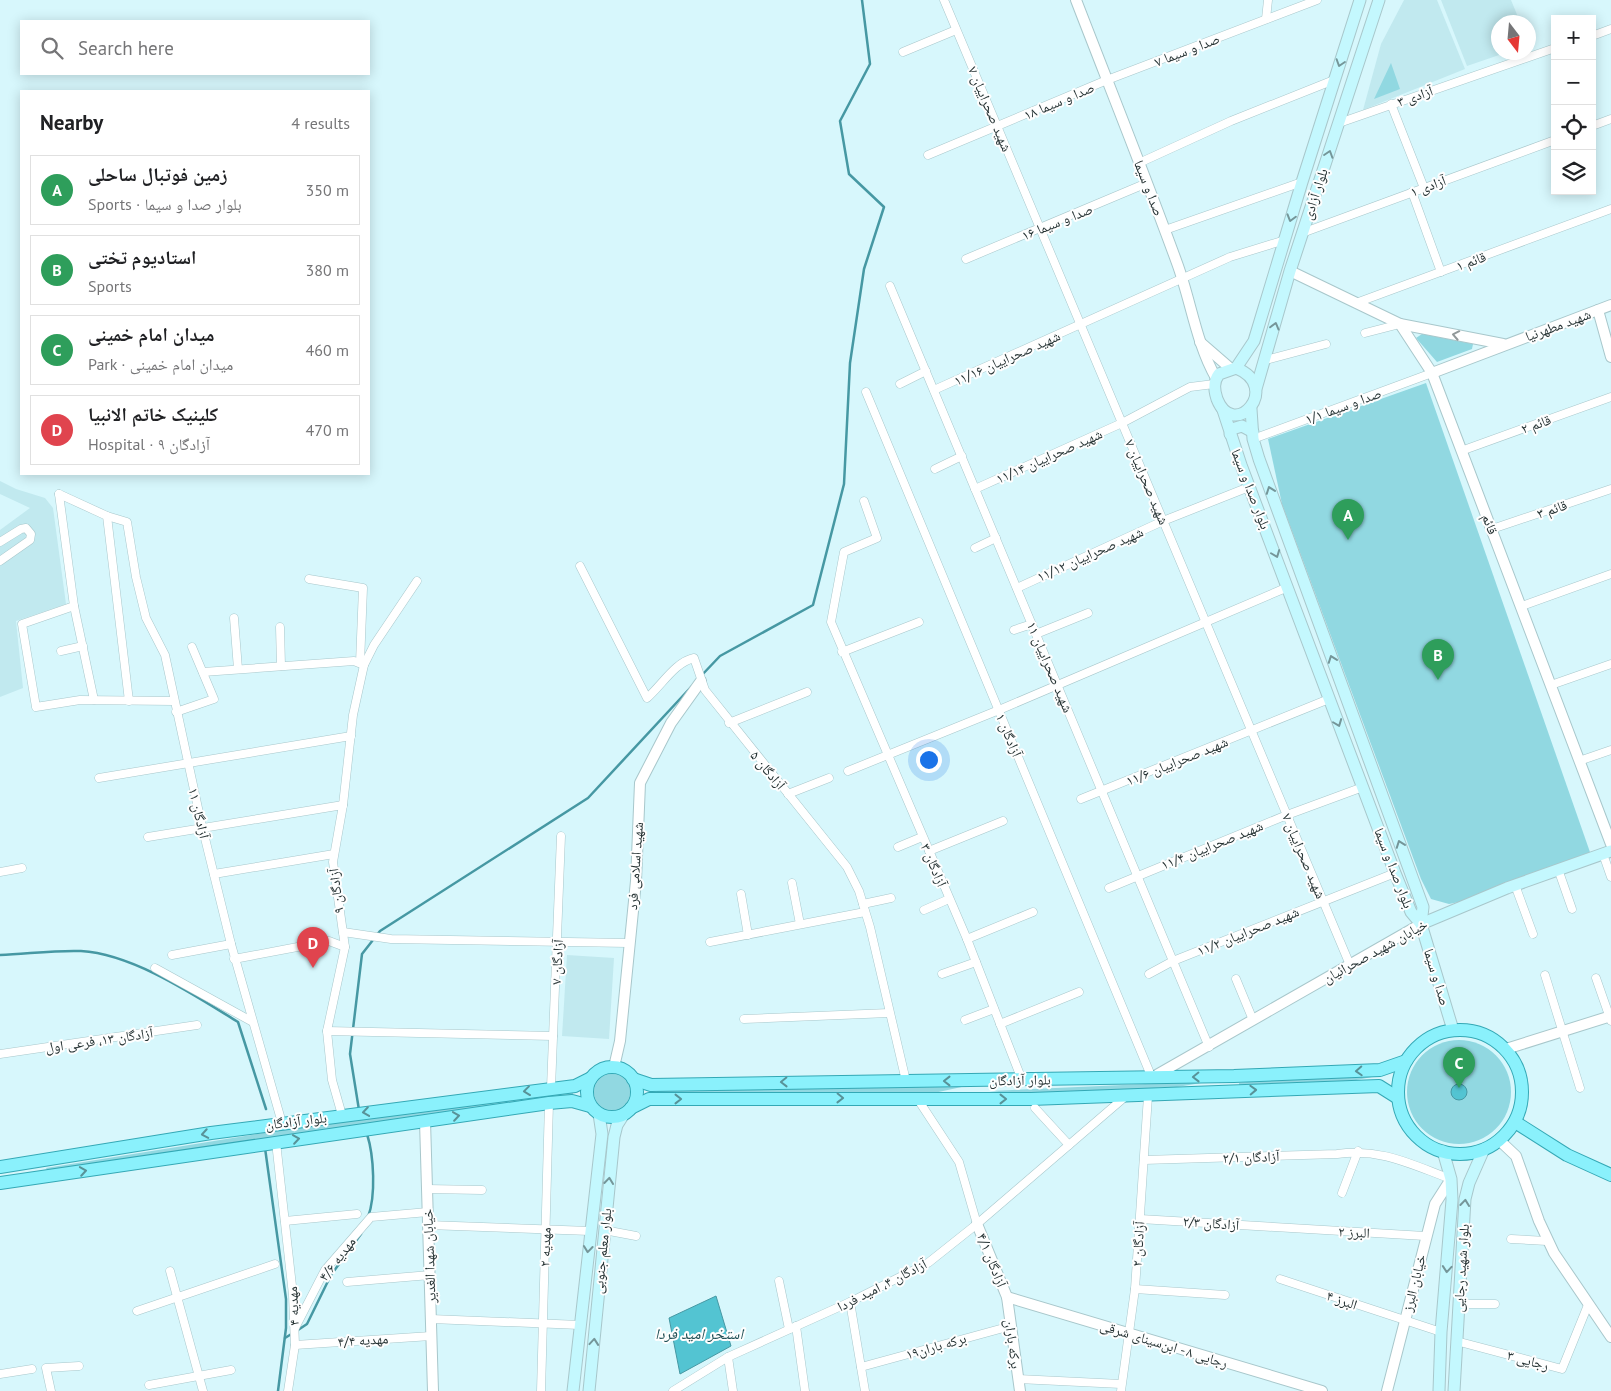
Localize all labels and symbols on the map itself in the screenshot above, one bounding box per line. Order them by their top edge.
north arrow [1491,15,1536,60]
street label: صدا و سیما ۷ [1152,29,1222,71]
one-way arrow [1335,58,1345,67]
street label: شهید صحراییان ۷ [964,64,1016,154]
street label: صدا و سیما ۱۸ [1021,78,1097,124]
street label: آزادی ۳ [1395,81,1436,110]
one-way arrow [1323,150,1333,159]
street label: صدا و سیما [1130,157,1168,219]
street label: بلوار آزادی [1298,166,1332,222]
street label: آزادی ۱ [1408,171,1449,201]
street label: صدا و سیما ۱۶ [1019,200,1095,244]
one-way arrow [1287,214,1297,222]
street label: قائم ۱ [1453,247,1489,276]
street label: شهید مطهرنیا [1523,305,1593,345]
one-way arrow [1269,321,1280,330]
street label: شهید صحراییان ۱۱/۱۶ [951,326,1063,390]
one-way arrow [1452,330,1461,341]
street label: صدا و سیما ۱/۱ [1302,384,1384,428]
street label: قائم ۲ [1518,410,1554,439]
street label: شهید صحراییان ۱۱/۱۴ [993,424,1105,488]
street label: شهید صحراییان ۷ [1121,437,1173,527]
street label: بلوار صدا و سیما [1227,446,1275,532]
one-way arrow [1266,486,1276,495]
street label: قائم ۳ [1535,495,1570,523]
pin: A [1332,499,1364,540]
street label: قائم [1477,511,1502,537]
street label: شهید صحراییان ۱۱/۱۲ [1034,522,1146,586]
one-way arrow [1269,549,1280,558]
street label: شهید صحراییان ۱۱ [1023,619,1077,715]
pin: B [1422,639,1454,680]
one-way arrow [1328,655,1338,664]
street label: آزادگان ۱ [992,711,1026,760]
one-way arrow [1332,718,1342,727]
street label: شهید صحراییان ۱۱/۶ [1123,732,1231,790]
street label: آزادگان ۵ [746,747,790,794]
your location [916,747,942,773]
street label: آزادگان ۱۱ [184,786,214,841]
street label: شهید صحراییان ۷ [1278,811,1330,901]
street label: شهید صحراییان ۱۱/۴ [1158,816,1266,874]
street label: شهید اسلامی فرد [623,821,647,911]
street label: بلوار صدا و سیما [1370,825,1418,911]
street label: آزادگان ۳ [917,841,951,890]
one-way arrow [1396,841,1406,849]
street label: آزادگان ۹ [324,867,348,915]
street label: شهید صحراییان ۱۱/۲ [1194,902,1302,960]
street label: خیابان شهید صحرائیان [1320,915,1430,987]
pin: D [297,927,329,968]
street label: آزادگان ۷ [547,938,567,985]
street label: صدا و سیما [1420,946,1454,1008]
street label: آزادگان ۱۳، فرعی اول [44,1023,154,1056]
pin: C [1443,1047,1475,1088]
one-way arrow [1355,1065,1363,1076]
street label: بلوار آزادگان [989,1070,1051,1090]
one-way arrow [1192,1072,1200,1082]
one-way arrow [942,1076,950,1086]
one-way arrow [780,1077,788,1088]
one-way arrow [523,1085,531,1096]
one-way arrow [1250,1085,1257,1095]
one-way arrow [837,1093,845,1103]
one-way arrow [674,1094,682,1104]
one-way arrow [1000,1094,1007,1104]
one-way arrow [362,1106,370,1117]
street label: بلوار آزادگان [264,1108,328,1134]
one-way arrow [452,1112,461,1122]
one-way arrow [200,1128,209,1138]
one-way arrow [291,1135,300,1145]
street label: آزادگان ۲/۱ [1222,1147,1280,1167]
one-way arrow [79,1167,87,1177]
one-way arrow [603,1176,614,1184]
one-way arrow [1459,1198,1470,1206]
street label: بلوار معلم جنوبی [589,1207,616,1295]
street label: خیابان شهدا الغدیر [418,1208,440,1304]
street label: آزادگان ۲/۳ [1182,1212,1240,1234]
street label: آزادگان ۲ [1127,1220,1149,1267]
street label: البرز ۲ [1338,1222,1370,1242]
street label: بلوار شهید رجایی [1449,1223,1473,1313]
street label: مهدیه ۲ [535,1227,555,1267]
street label: آزادگان ۴/۱ [973,1230,1011,1290]
street label: مهدیه ۴/۶ [315,1233,359,1285]
one-way arrow [583,1245,594,1253]
street label: خیابان البرز [1398,1252,1430,1314]
street label: آزادگان ۴، امید فردا [834,1255,930,1315]
one-way arrow [1441,1265,1452,1273]
street label: مهدیه ۴ [283,1286,303,1326]
street label: البرز ۴ [1324,1286,1360,1314]
street label: رجایی ۸ - ابن‌سینای شرقی [1098,1316,1230,1372]
street label: برکه باران [1001,1318,1025,1370]
water label: استخر امید فردا [655,1324,744,1343]
street label: مهدیه ۴/۴ [337,1329,389,1351]
street label: برکه باران۱۹ [904,1329,969,1363]
one-way arrow [588,1338,599,1346]
street label: رجایی ۳ [1505,1346,1551,1374]

